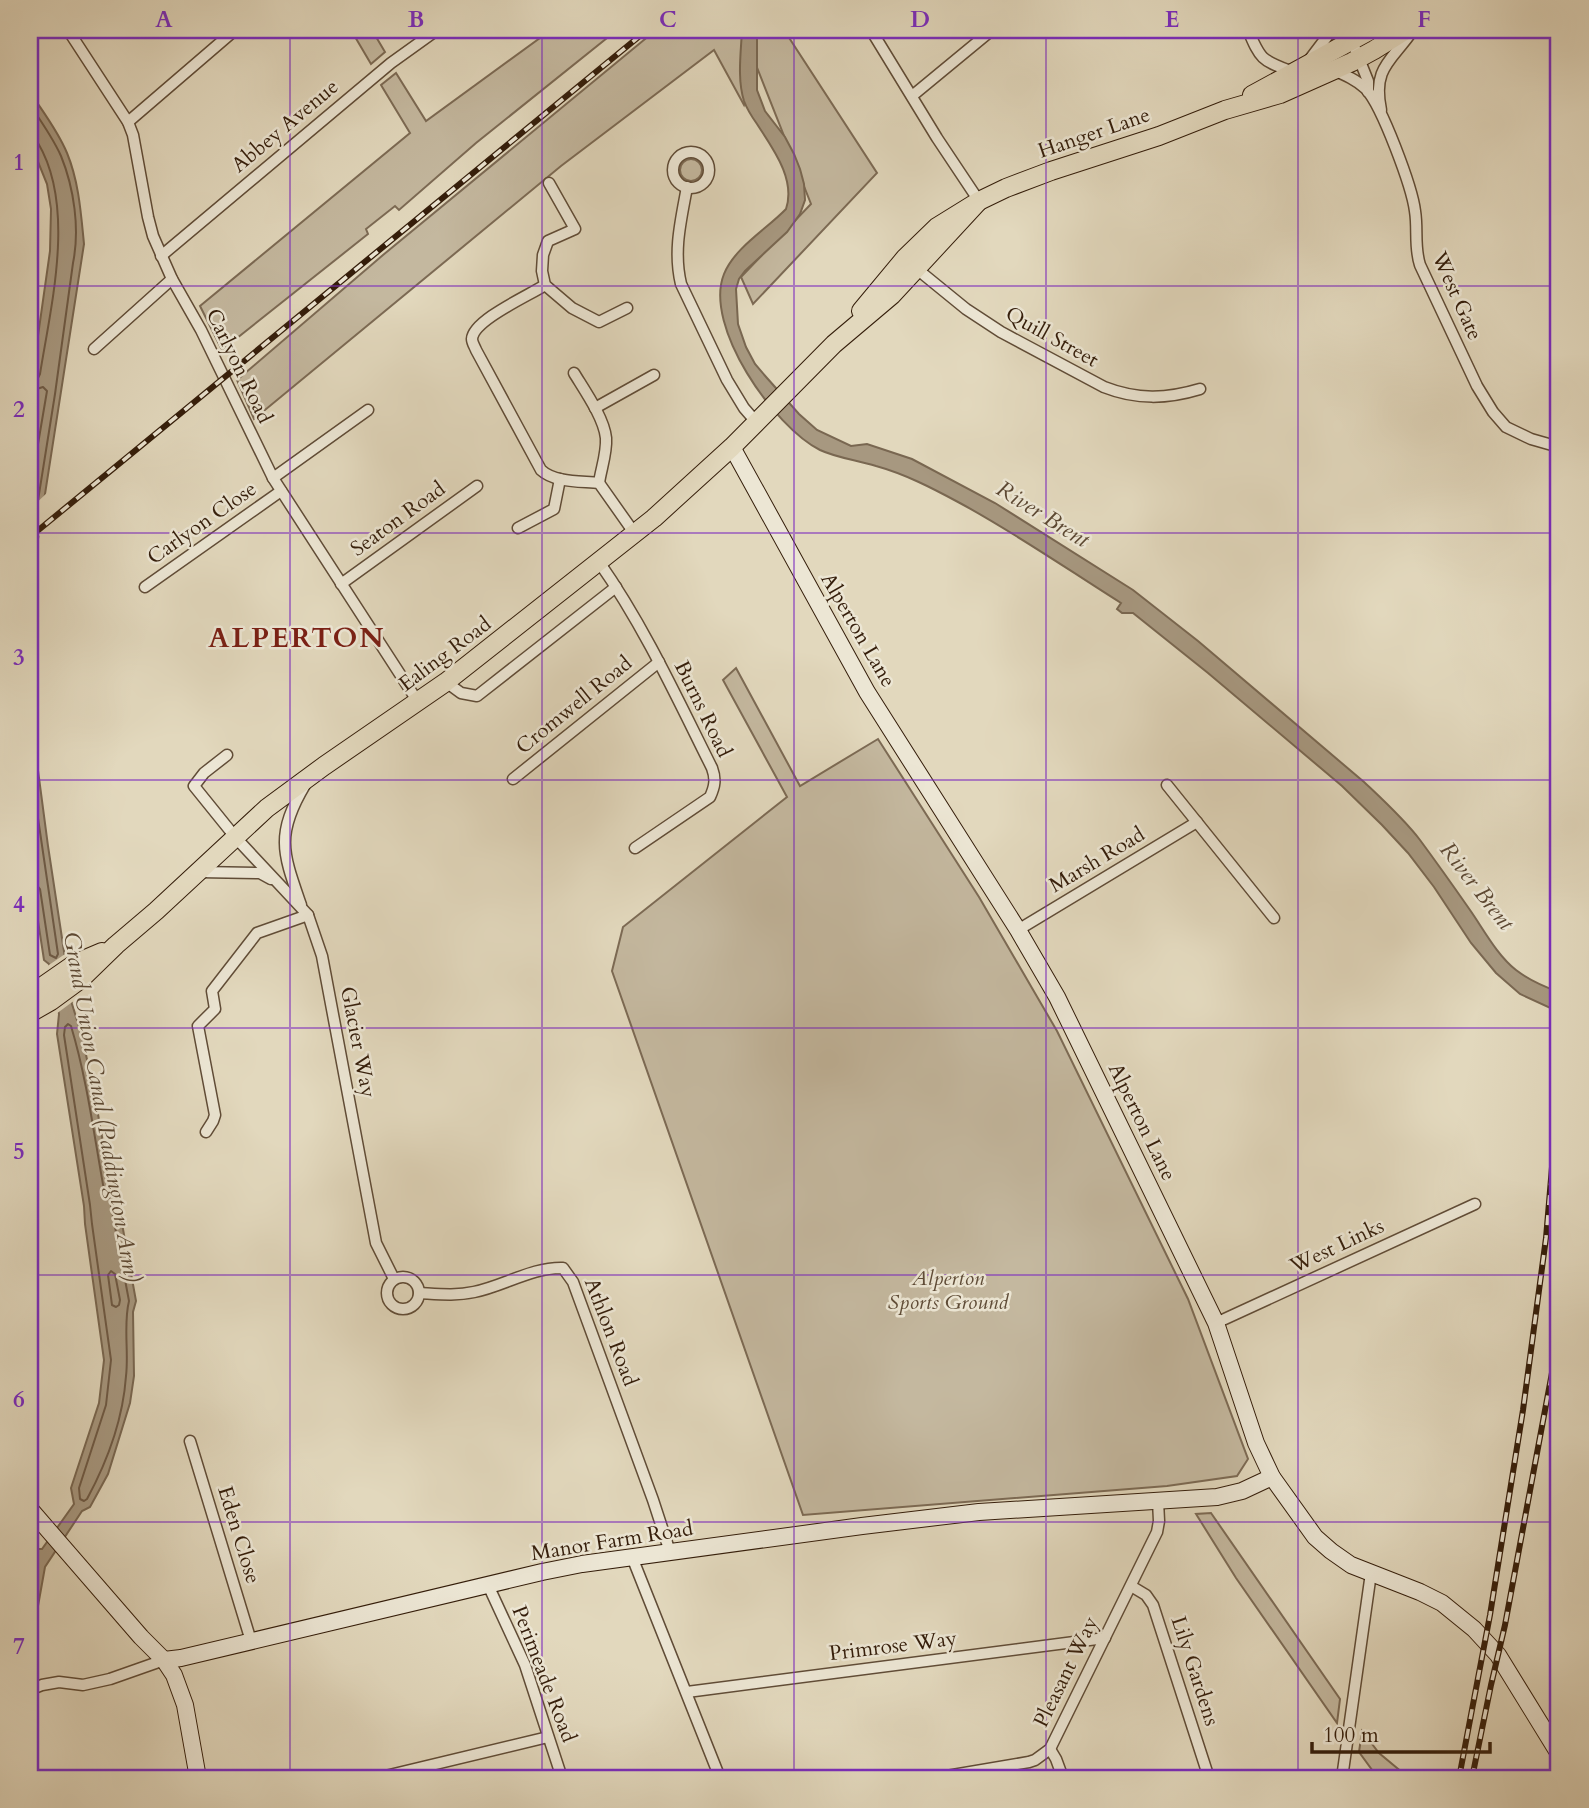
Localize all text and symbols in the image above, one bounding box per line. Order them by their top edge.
text: A [155,4,173,35]
text: B [408,4,424,35]
text: C [659,4,677,35]
text: D [910,4,930,35]
text: E [1165,4,1179,35]
text: F [1417,4,1431,35]
street label: Abbey Avenue [225,73,345,179]
street label: Hanger Lane [1034,100,1154,166]
text: 1 [13,147,25,178]
street label: West Gate [1424,246,1489,345]
street label: Quill Street [1000,299,1104,375]
street label: Carlyon Road [199,304,279,428]
text: 2 [13,394,25,425]
water label: River Brent [991,473,1097,556]
street label: Carlyon Close [141,475,263,571]
street label: Seaton Road [345,475,451,563]
street label: Alperton Lane [814,568,902,692]
street label: Ealing Road [393,610,497,698]
district label: ALPERTON [208,619,386,657]
text: 3 [13,642,25,673]
street label: Cromwell Road [510,649,638,761]
street label: Burns Road [667,656,739,762]
street label: Marsh Road [1044,820,1150,900]
water label: River Brent [1433,835,1522,938]
text: 4 [13,889,25,920]
water label: Grand Union Canal (Paddington Arm) [56,929,148,1285]
street label: Glacier Way [333,984,383,1100]
street label: Alperton Lane [1101,1058,1183,1186]
text: 5 [13,1136,25,1167]
street label: West Links [1284,1212,1389,1281]
park label: Alperton Sports Ground [888,1264,1009,1317]
street label: Athlon Road [577,1274,645,1390]
text: 6 [13,1384,25,1415]
street label: Eden Close [210,1483,268,1587]
street label: Manor Farm Road [529,1514,695,1568]
street label: Perimeade Road [505,1601,583,1747]
street label: Pleasant Way [1027,1612,1105,1732]
street label: Lily Gardens [1164,1612,1226,1730]
street label: Primrose Way [828,1624,958,1668]
text: 7 [13,1631,25,1662]
scale bar [1312,1710,1491,1754]
text: 100 m [1323,1721,1379,1750]

